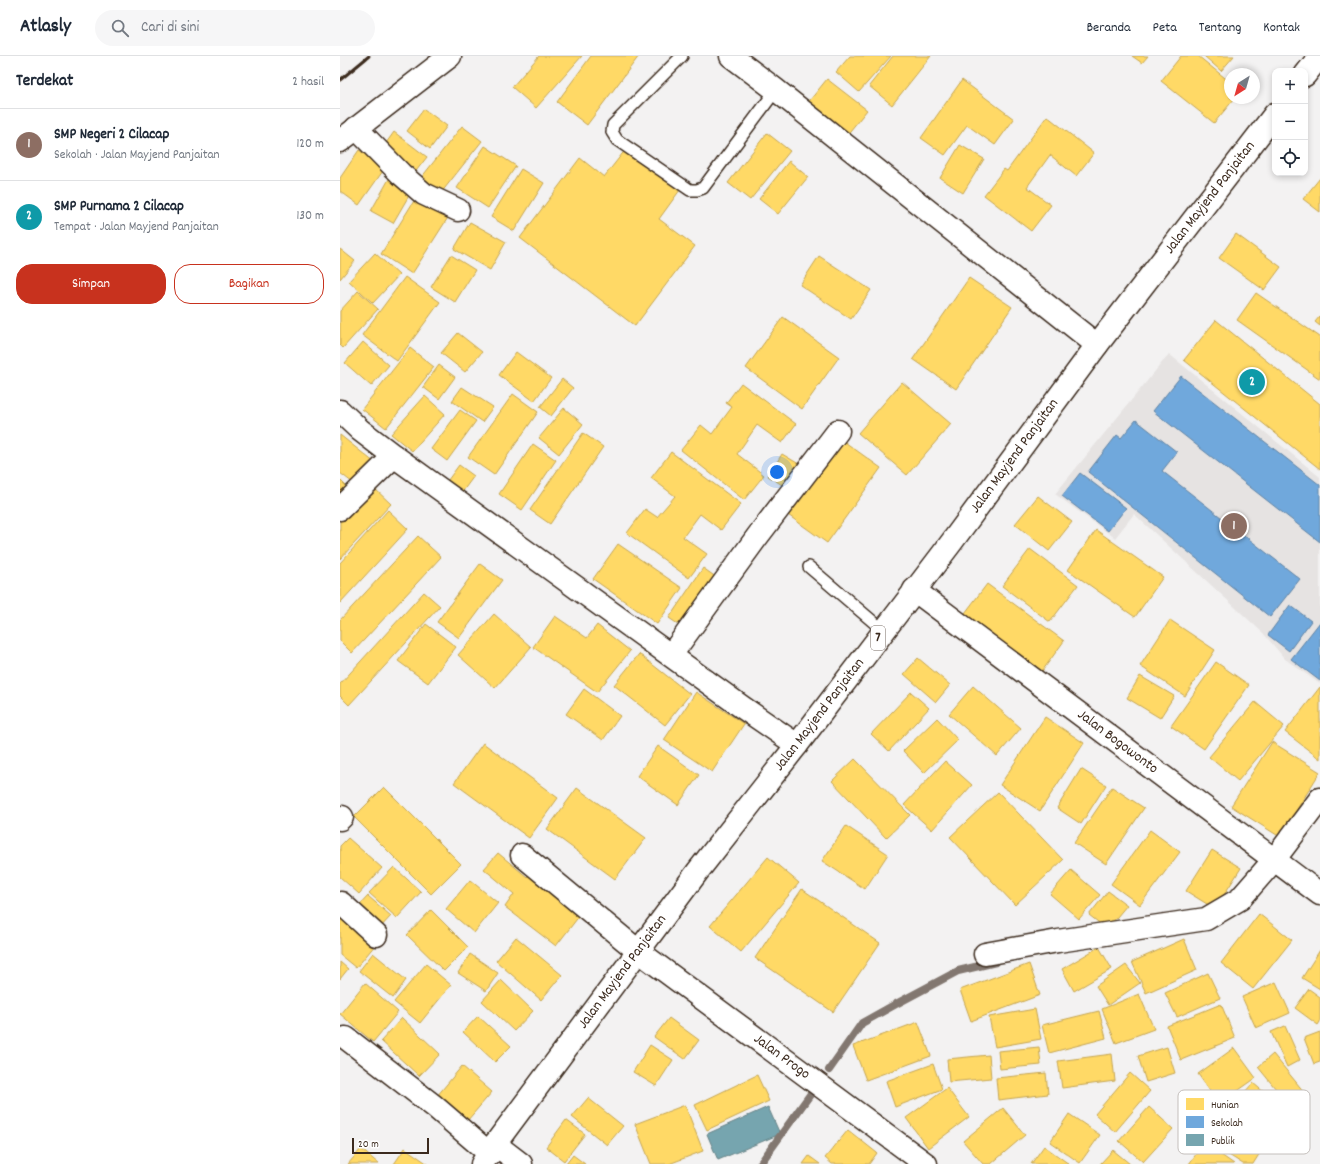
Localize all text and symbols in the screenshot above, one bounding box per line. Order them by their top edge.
search box [95,10,375,46]
text: Atlasly [20,14,71,41]
icon: search [109,17,131,39]
text: Cari di sini [141,17,199,39]
text: Beranda [1086,18,1131,38]
text: Peta [1153,18,1177,38]
text: Tentang [1199,18,1241,38]
text: Kontak [1263,18,1300,38]
north arrow [1224,68,1260,104]
map controls [1272,68,1308,176]
button: + [1272,68,1308,104]
text: Terdekat [16,70,73,94]
text: 2 hasil [292,73,324,92]
button: − [1272,104,1308,140]
text: SMP Negeri 2 Cilacap [54,124,169,146]
text: 1 [28,135,30,154]
text: 120 m [296,135,324,154]
street label: Jalan Mayjend Panjaitan [1160,137,1261,259]
button: locate [1272,140,1308,176]
text: Sekolah · Jalan Mayjend Panjaitan [54,146,220,165]
text: SMP Purnama 2 Cilacap [54,196,184,218]
text: 2 [26,207,32,226]
text: 130 m [296,207,324,226]
text: Tempat · Jalan Mayjend Panjaitan [54,218,219,237]
button: Simpan [16,264,166,304]
button: Bagikan [174,264,324,304]
pin: 2 [1239,367,1265,397]
street label: Jalan Mayjend Panjaitan [965,394,1065,518]
your location [767,462,787,482]
pin: 1 [1221,511,1247,541]
road number: 7 [871,626,885,650]
street label: Jalan Mayjend Panjaitan [769,654,870,776]
street label: Jalan Bogowonto [1072,705,1163,780]
street label: Jalan Mayjend Panjaitan [573,910,673,1034]
street label: Jalan Progo [748,1029,815,1086]
legend [1178,1090,1310,1154]
text: Hunian [1211,1098,1239,1114]
text: Sekolah [1211,1116,1243,1132]
text: Publik [1211,1134,1235,1150]
scale bar [352,1136,429,1155]
text: 20 m [358,1137,379,1153]

